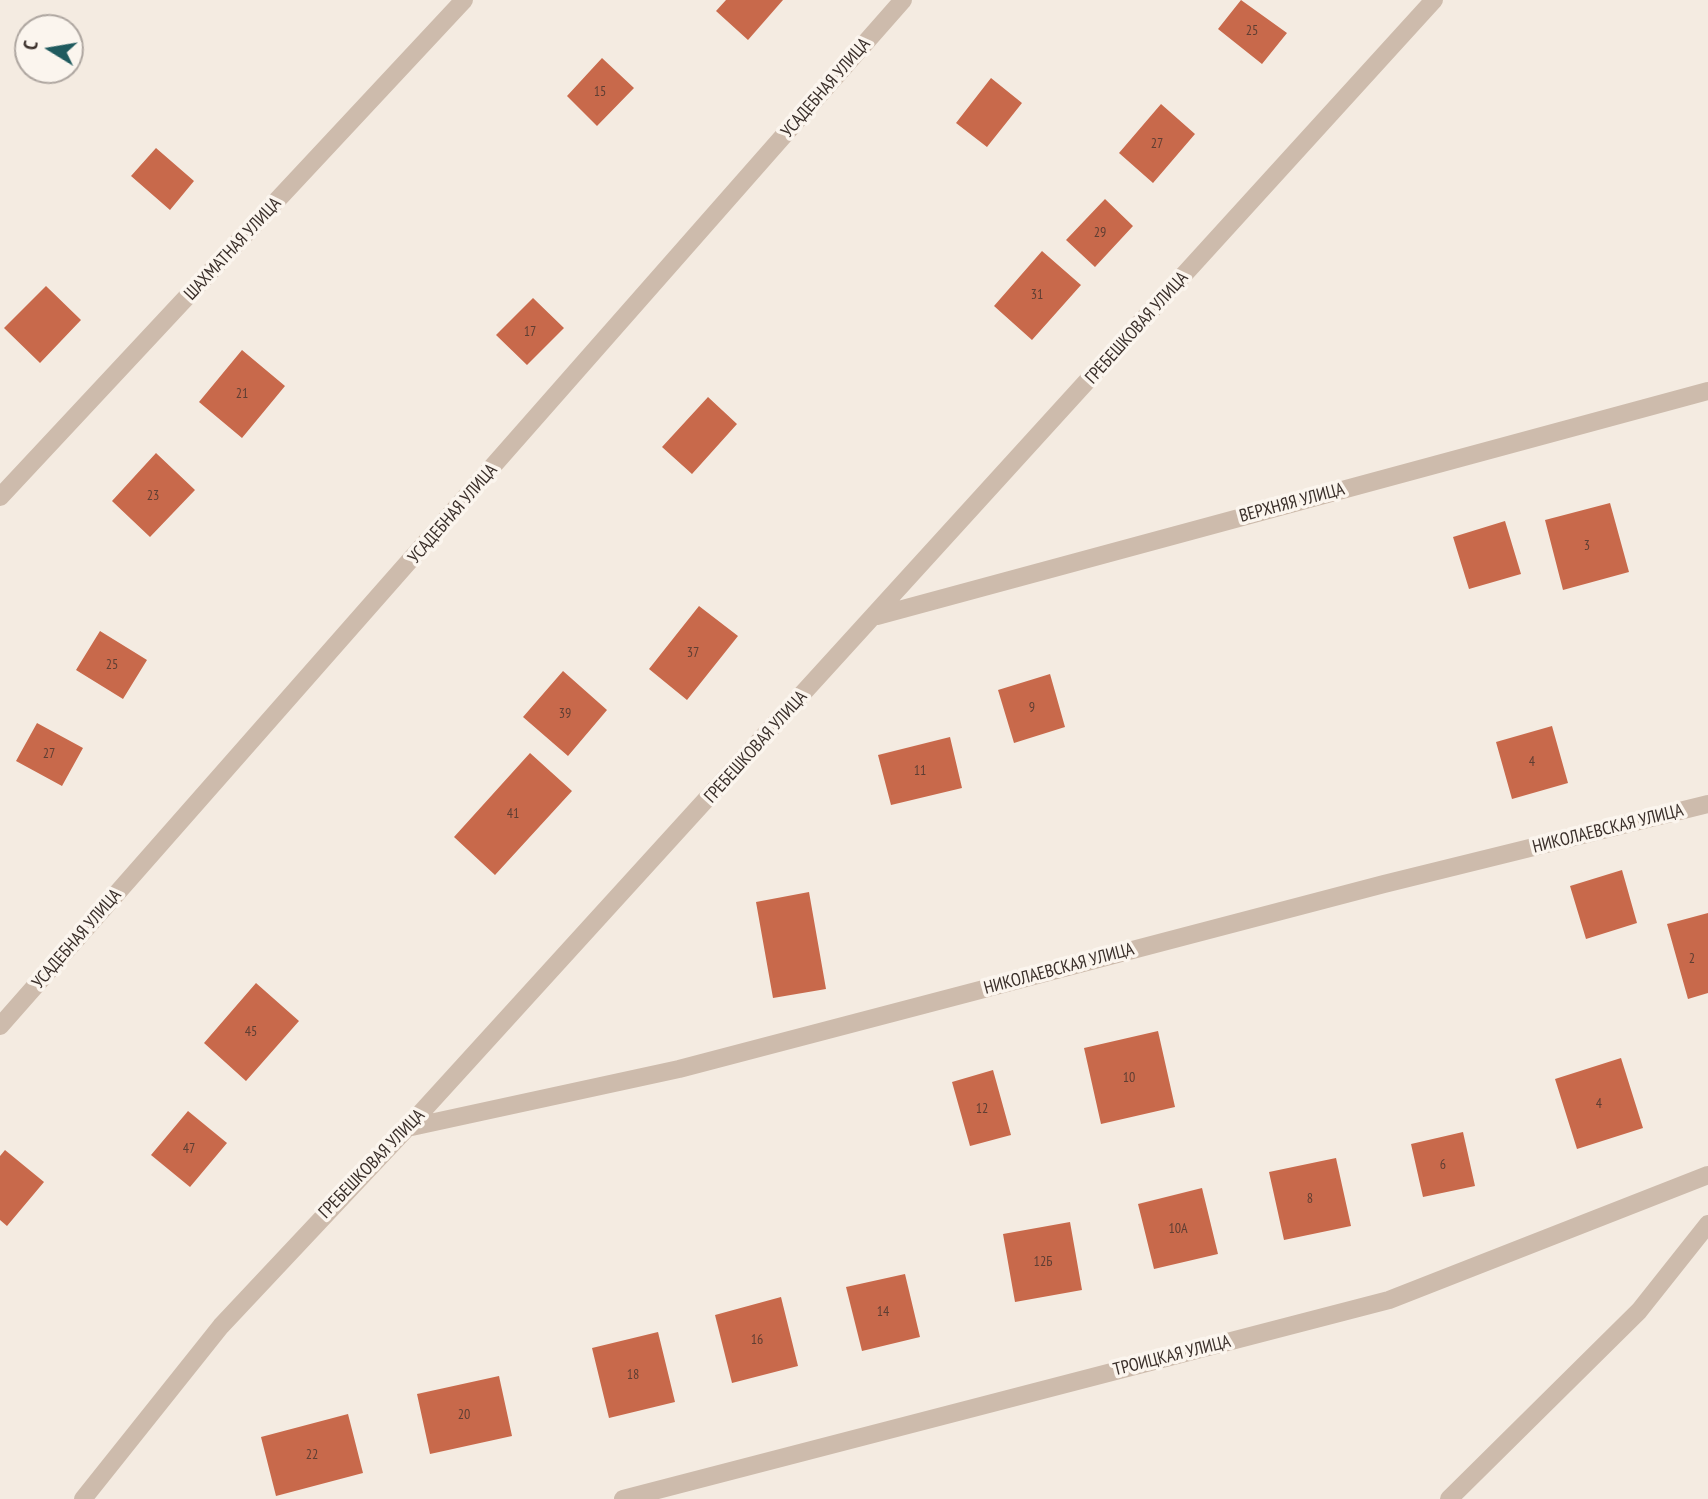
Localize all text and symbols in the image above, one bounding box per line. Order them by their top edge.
north arrow [14,14,84,84]
house number: 25 [1246,23,1258,39]
street label: УСАДЕБНАЯ УЛИЦА [777,34,875,142]
text: С [18,39,43,52]
house number: 15 [594,84,606,100]
house number: 27 [1151,136,1163,152]
street label: ШАХМАТНАЯ УЛИЦА [180,193,286,305]
house number: 29 [1094,225,1106,241]
street label: ГРЕБЕШКОВАЯ УЛИЦА [1081,268,1193,388]
house number: 31 [1031,287,1043,303]
house number: 17 [524,324,536,340]
house number: 21 [236,386,248,402]
street label: УСАДЕБНАЯ УЛИЦА [404,460,502,568]
street label: ВЕРХНЯЯ УЛИЦА [1237,479,1347,527]
house number: 23 [147,488,159,504]
house number: 3 [1584,538,1590,554]
house number: 37 [687,645,699,661]
house number: 25 [106,657,118,673]
street label: ГРЕБЕШКОВАЯ УЛИЦА [700,687,812,807]
house number: 9 [1029,700,1035,716]
house number: 39 [559,706,571,722]
house number: 27 [43,746,55,762]
house number: 4 [1529,754,1535,770]
house number: 11 [914,763,926,779]
street label: НИКОЛАЕВСКАЯ УЛИЦА [1530,800,1686,858]
house number: 41 [507,806,519,822]
street label: УСАДЕБНАЯ УЛИЦА [28,885,126,993]
street label: НИКОЛАЕВСКАЯ УЛИЦА [982,939,1136,999]
house number: 2 [1689,951,1695,967]
house number: 45 [245,1024,257,1040]
house number: 10 [1123,1070,1135,1086]
house number: 4 [1596,1096,1602,1112]
house number: 12 [976,1101,988,1117]
street label: ГРЕБЕШКОВАЯ УЛИЦА [314,1105,430,1223]
house number: 47 [183,1141,195,1157]
house number: 6 [1440,1157,1446,1173]
house number: 8 [1307,1191,1313,1207]
house number: 10А [1168,1221,1188,1237]
house number: 12Б [1034,1254,1052,1270]
house number: 14 [877,1304,889,1320]
street label: ТРОИЦКАЯ УЛИЦА [1111,1331,1233,1381]
house number: 16 [751,1332,763,1348]
house number: 18 [627,1367,639,1383]
house number: 20 [458,1407,470,1423]
house number: 22 [306,1447,318,1463]

